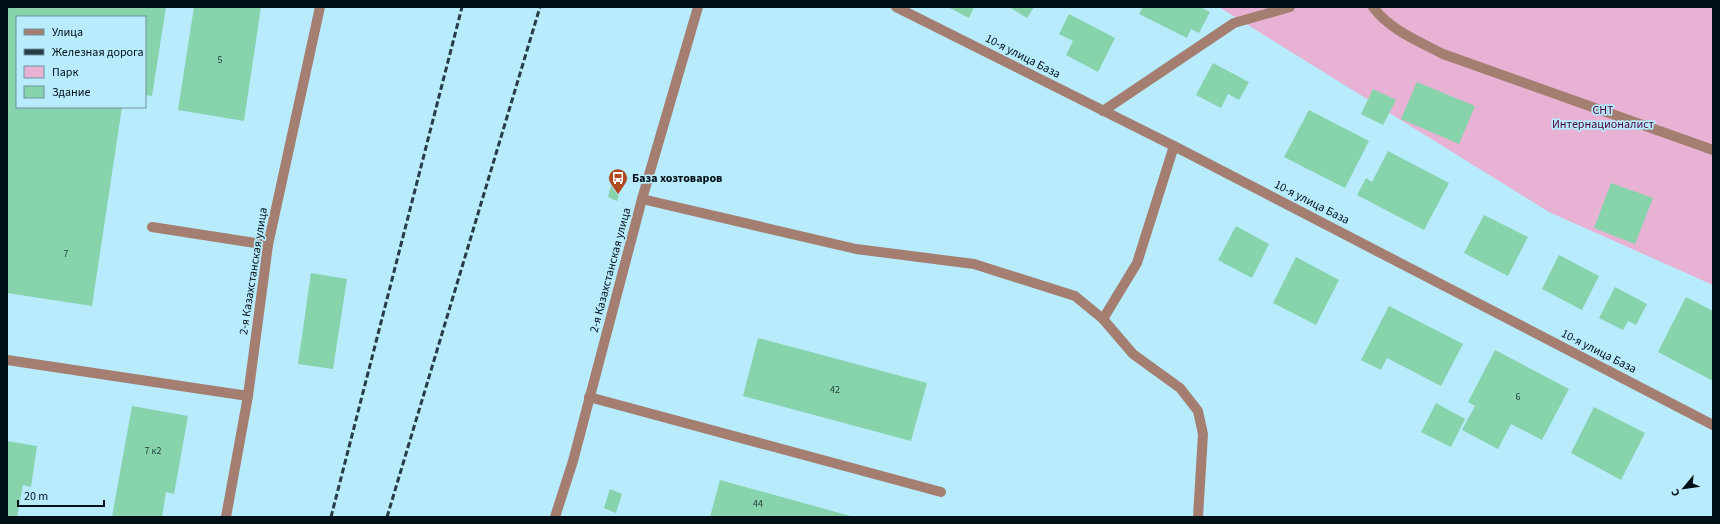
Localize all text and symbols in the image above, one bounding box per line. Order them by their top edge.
legend [16,16,146,108]
text: Улица [52,24,83,41]
street label: 10-я улица База [982,30,1063,83]
text: Железная дорога [52,44,144,61]
house number: 5 [218,53,223,67]
text: Парк [52,64,78,81]
text: Здание [52,84,91,101]
park label: СНТ Интернационалист [1552,102,1655,133]
bus stop icon: База хозтоваров [607,167,629,195]
place label: База хозтоваров [632,170,722,187]
street label: 10-я улица База [1271,176,1352,229]
street label: 2-я Казахстанская улица [235,206,272,336]
street label: 2-я Казахстанская улица [586,206,635,334]
house number: 7 [64,247,69,261]
street label: 10-я улица База [1558,325,1639,378]
house number: 42 [830,383,840,397]
house number: 6 [1516,390,1521,404]
house number: 7 к2 [145,444,161,458]
north arrow [1664,468,1704,508]
scale bar [18,482,104,508]
text: С [1667,486,1684,499]
text: 20 m [24,488,48,505]
house number: 44 [753,497,763,511]

